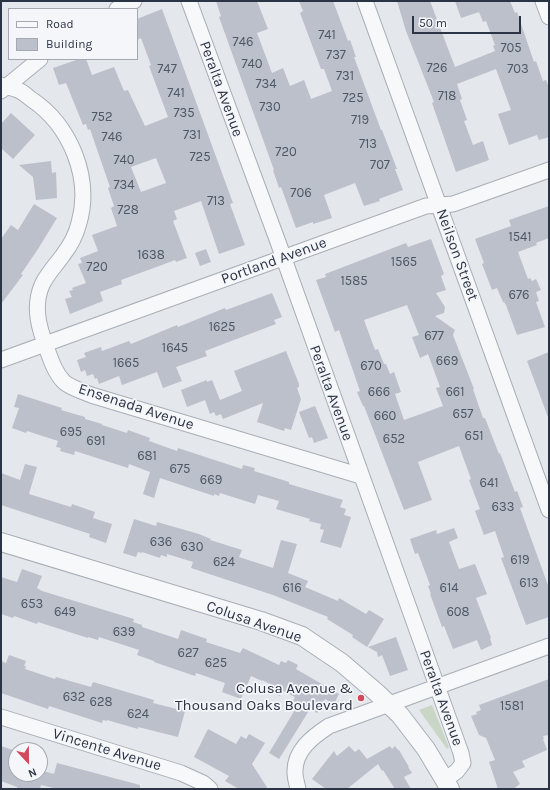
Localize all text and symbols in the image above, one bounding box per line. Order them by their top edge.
legend [8,8,138,60]
scale bar [414,8,523,34]
text: 50 m [419,16,447,30]
text: Road [46,17,74,31]
house number: 741 [318,27,336,43]
house number: 746 [233,34,253,50]
text: Building [46,37,92,51]
street label: Peralta Avenue [195,39,247,139]
house number: 705 [500,40,522,56]
house number: 737 [326,47,346,63]
house number: 740 [241,56,263,72]
house number: 726 [426,60,448,76]
house number: 747 [157,61,177,77]
house number: 703 [507,61,529,77]
house number: 731 [336,68,354,84]
house number: 734 [255,76,277,92]
house number: 741 [167,85,185,101]
house number: 718 [438,88,456,104]
house number: 725 [343,90,363,106]
house number: 730 [259,99,281,115]
house number: 735 [173,105,195,121]
house number: 752 [92,109,112,125]
house number: 719 [351,112,369,128]
house number: 731 [183,127,201,143]
house number: 746 [102,129,122,145]
house number: 713 [359,136,377,152]
house number: 720 [275,144,297,160]
house number: 725 [190,149,210,165]
house number: 740 [113,152,135,168]
house number: 707 [370,157,390,173]
house number: 734 [113,177,135,193]
house number: 706 [290,185,312,201]
house number: 713 [207,193,225,209]
house number: 728 [117,202,139,218]
street label: Neilson Street [432,207,482,303]
house number: 1541 [508,229,532,245]
street label: Portland Avenue [219,234,329,288]
house number: 1638 [137,247,165,263]
house number: 1565 [391,254,417,270]
house number: 720 [86,259,108,275]
house number: 1585 [341,273,367,289]
house number: 676 [509,287,529,303]
house number: 1625 [209,319,235,335]
house number: 677 [424,328,444,344]
house number: 1645 [162,340,188,356]
street label: Peralta Avenue [305,343,357,443]
house number: 669 [436,353,458,369]
house number: 1665 [113,355,139,371]
house number: 670 [360,358,382,374]
street label: Ensenada Avenue [76,380,196,434]
house number: 666 [368,384,390,400]
house number: 661 [445,384,465,400]
house number: 657 [453,406,473,422]
house number: 660 [374,408,396,424]
house number: 695 [60,424,82,440]
house number: 651 [464,428,484,444]
house number: 652 [383,431,405,447]
house number: 691 [86,433,106,449]
house number: 681 [137,448,157,464]
house number: 675 [170,461,190,477]
house number: 669 [200,472,222,488]
house number: 641 [480,475,498,491]
house number: 633 [492,499,514,515]
house number: 636 [150,534,172,550]
house number: 630 [181,539,203,555]
house number: 619 [510,552,530,568]
house number: 624 [213,554,235,570]
house number: 613 [519,575,539,591]
house number: 616 [282,580,302,596]
house number: 614 [440,580,458,596]
house number: 653 [21,596,43,612]
street label: Colusa Avenue [204,597,304,647]
house number: 649 [54,604,76,620]
house number: 608 [446,604,470,620]
house number: 639 [113,624,135,640]
house number: 627 [177,645,199,661]
street label: Peralta Avenue [415,648,467,748]
house number: 625 [205,655,227,671]
place label: Colusa Avenue & Thousand Oaks Boulevard [175,680,353,715]
house number: 632 [63,689,85,705]
marker: Colusa Avenue & Thousand Oaks Boulevard [356,693,366,703]
house number: 628 [90,694,112,710]
house number: 1581 [500,698,524,714]
house number: 624 [127,706,149,722]
street label: Vincente Avenue [50,725,164,775]
north arrow [8,742,48,782]
text: N [26,765,38,780]

